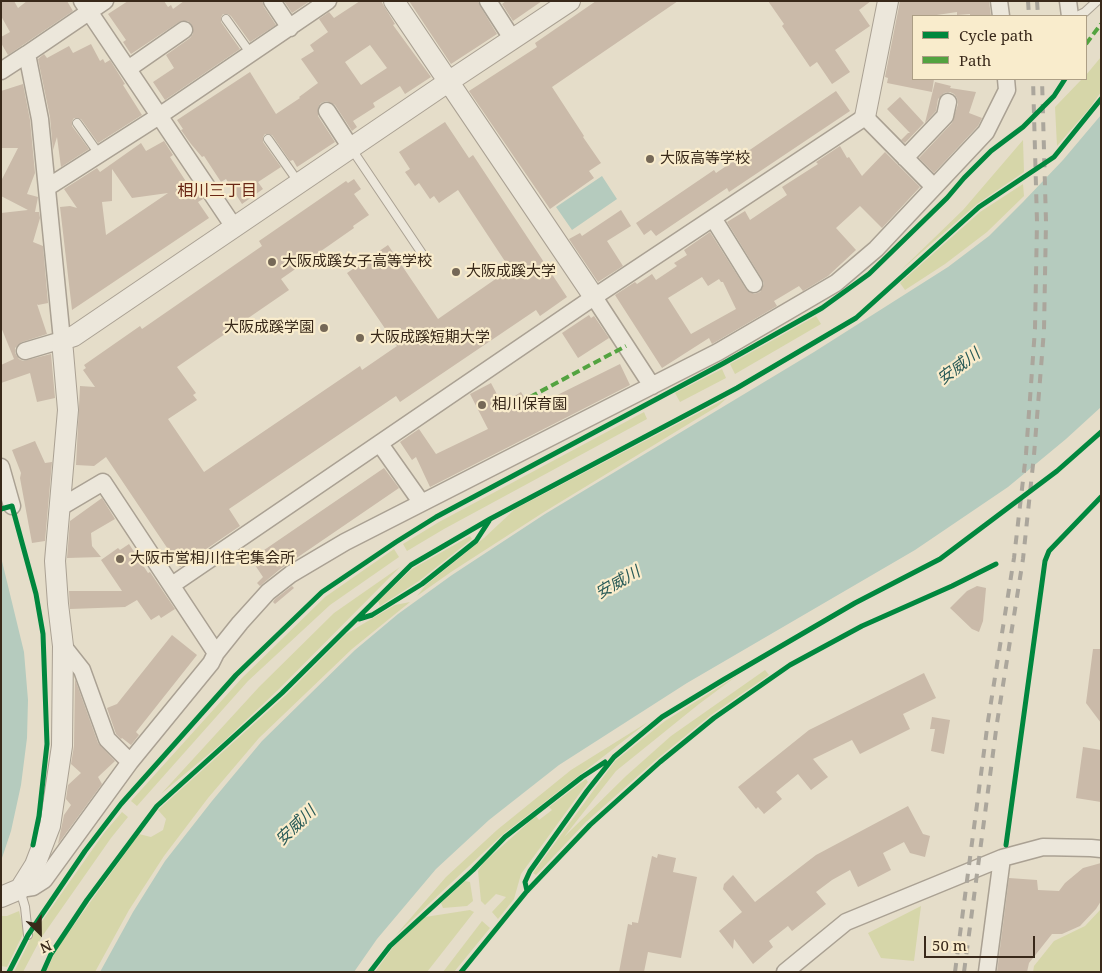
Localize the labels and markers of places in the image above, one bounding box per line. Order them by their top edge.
place label: 大阪高等学校 [660,150,750,168]
marker: 大阪高等学校 [644,153,656,165]
place label: 大阪成蹊女子高等学校 [282,253,432,271]
marker: 大阪成蹊女子高等学校 [266,256,278,268]
place label: 大阪成蹊大学 [466,263,556,281]
marker: 大阪成蹊大学 [450,266,462,278]
place label: 大阪成蹊学園 [224,319,314,337]
marker: 大阪成蹊学園 [318,322,330,334]
place label: 大阪成蹊短期大学 [370,329,490,347]
marker: 大阪成蹊短期大学 [354,332,366,344]
place label: 相川保育園 [492,396,567,414]
marker: 相川保育園 [476,399,488,411]
place label: 大阪市営相川住宅集会所 [130,550,295,568]
marker: 大阪市営相川住宅集会所 [114,553,126,565]

